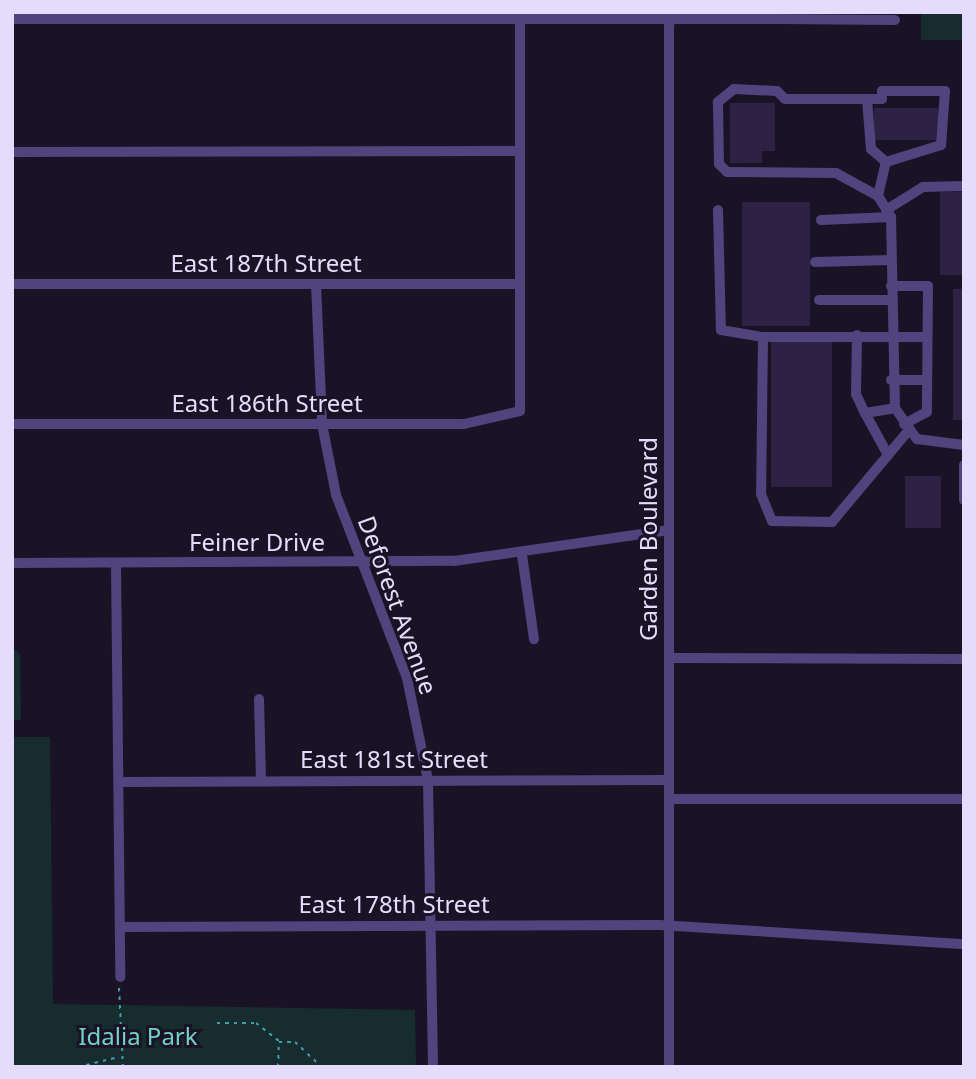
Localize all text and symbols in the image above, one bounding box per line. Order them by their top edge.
street label: East 187th Street [170,249,362,277]
street label: East 186th Street [171,389,363,417]
street label: Garden Boulevard [634,437,662,641]
street label: Deforest Avenue [352,512,444,698]
street label: Feiner Drive [189,528,325,556]
street label: East 181st Street [300,745,488,773]
street label: East 178th Street [298,890,490,918]
park label: Idalia Park [78,1022,198,1050]

